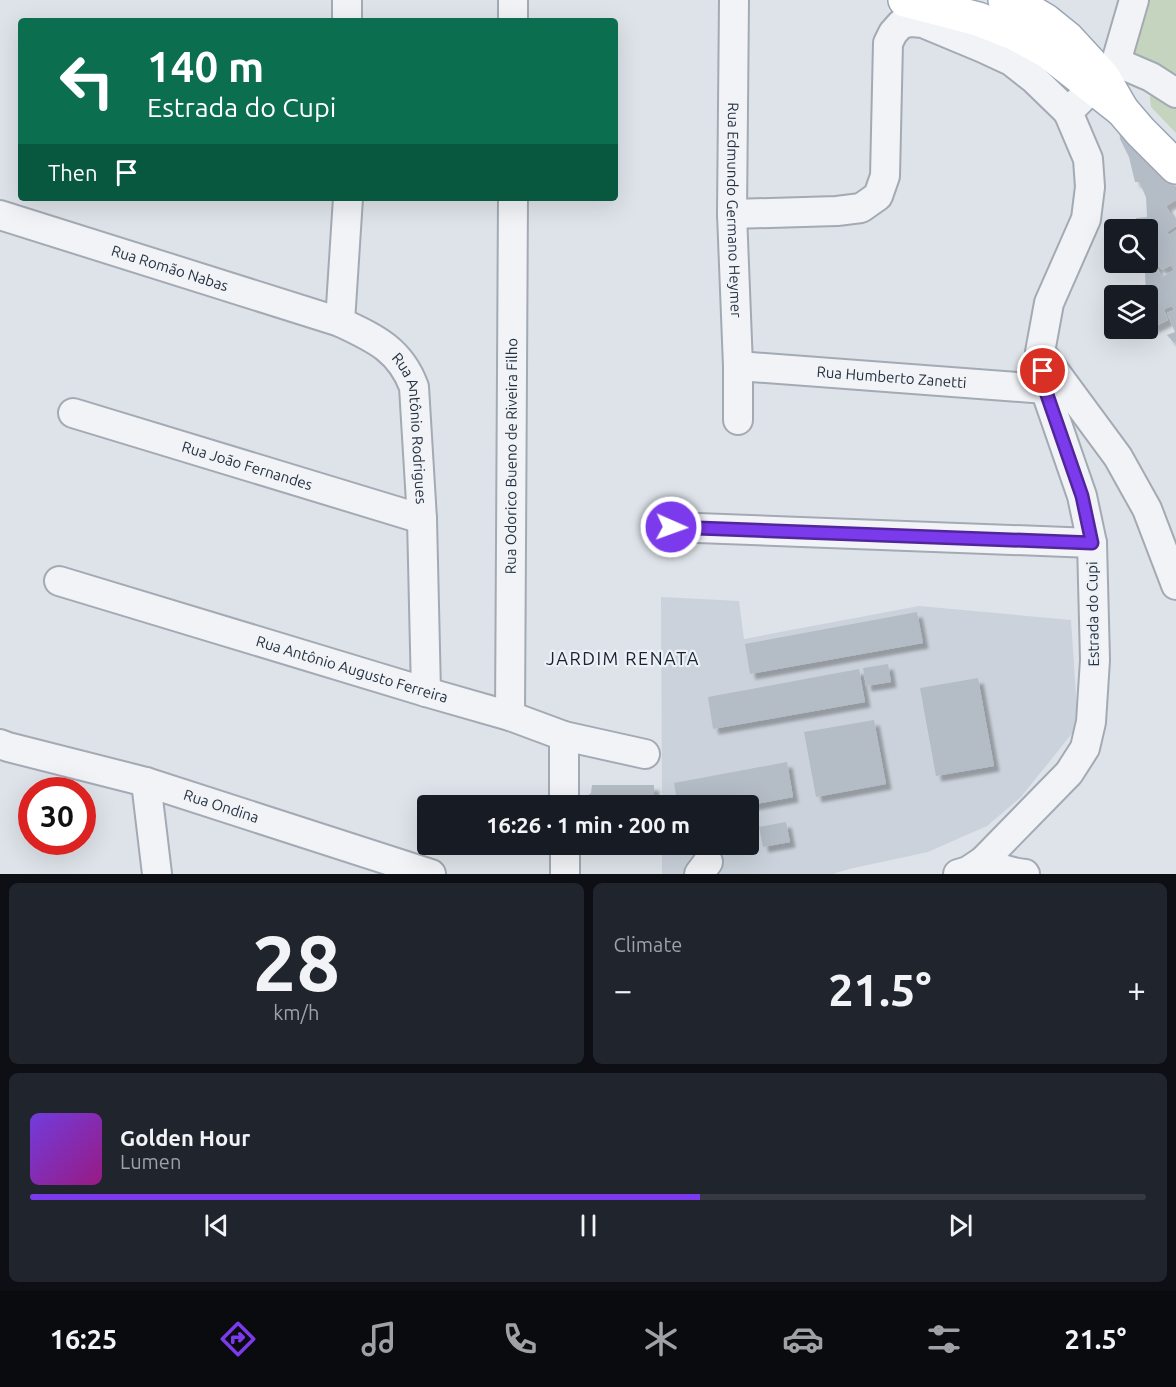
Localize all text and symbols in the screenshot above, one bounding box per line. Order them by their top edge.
icon: left [48,42,126,120]
text: 140 m [147,43,264,90]
text: Estrada do Cupi [147,92,336,122]
street label: Rua Edmundo Germano Heymer [724,102,745,318]
icon: arrive [110,156,143,189]
text: Then [48,160,98,185]
map controls [1104,219,1158,339]
button: search [1104,219,1158,273]
street label: Rua Romão Nabas [109,242,230,294]
button: layers [1104,285,1158,339]
street label: Rua Odorico Bueno de Riveira Filho [502,338,520,574]
pin [1017,345,1068,396]
street label: Rua Antônio Rodrigues [389,349,430,505]
icon: arrive [1026,354,1059,387]
street label: Rua Humberto Zanetti [816,363,967,391]
street label: Rua João Fernandes [180,438,315,493]
position arrow [639,495,703,559]
street label: Estrada do Cupi [1083,561,1102,667]
street label: Rua Antônio Augusto Ferreira [254,632,450,706]
district label: JARDIM RENATA [546,648,700,668]
speed limit sign: 30 [18,777,96,855]
street label: Rua Ondina [182,786,261,826]
text: 16:26 · 1 min · 200 m [486,812,690,837]
text: 28 [252,918,340,1006]
text: Climate [614,933,682,956]
text: 21.5° [828,964,931,1015]
text: − [614,971,632,1008]
text: + [1127,971,1146,1008]
text: km/h [273,1001,319,1024]
text: Golden Hour [120,1125,250,1150]
text: Lumen [120,1150,181,1173]
icon: previous [200,1209,233,1242]
icon: pause [572,1209,605,1242]
icon: next [944,1209,977,1242]
icon: directions [217,1318,259,1360]
icon: music [358,1318,400,1360]
icon: phone [499,1318,541,1360]
icon: climate [640,1318,682,1360]
icon: car [782,1318,824,1360]
icon: filters [923,1318,965,1360]
text: 16:25 [50,1324,117,1354]
text: 21.5° [1064,1324,1126,1354]

